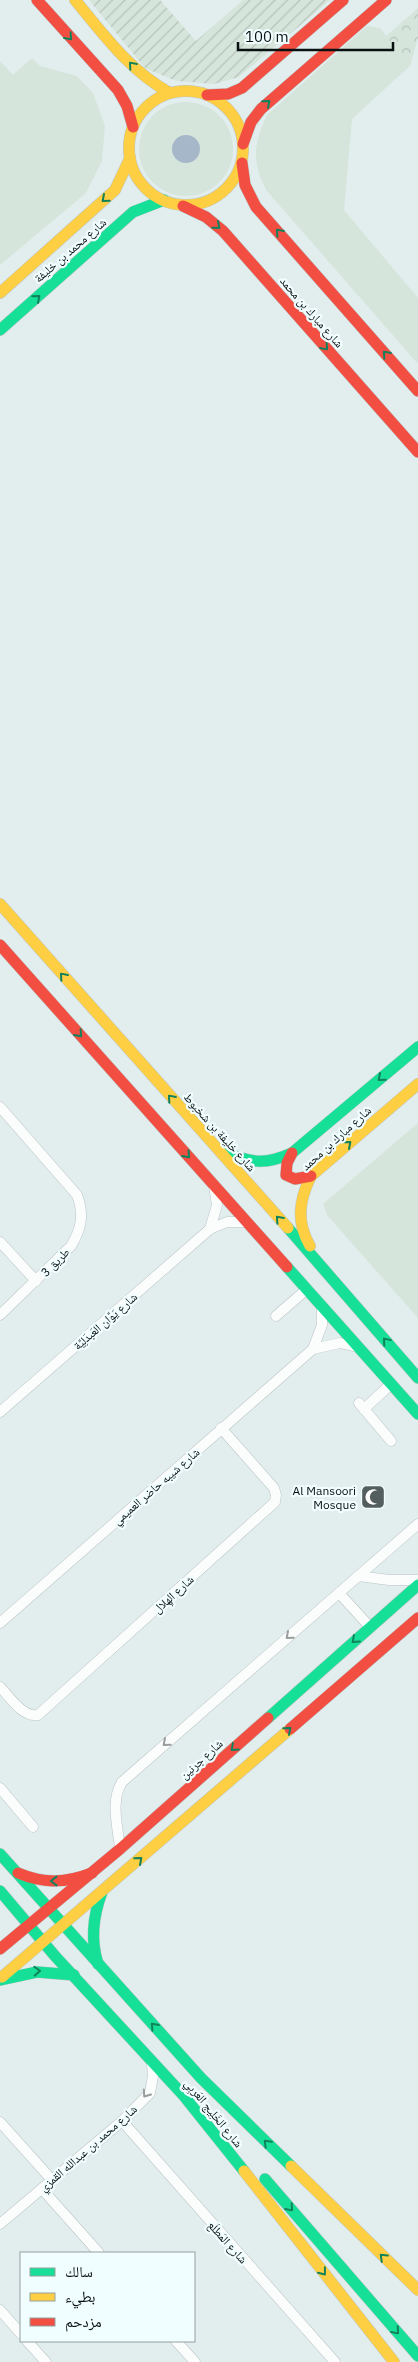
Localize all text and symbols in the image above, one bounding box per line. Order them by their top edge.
scale bar [238,20,393,52]
text: 100 m [245,27,289,46]
one-way arrow [63,31,72,40]
one-way arrow [129,62,137,71]
one-way arrow [262,100,271,109]
one-way arrow [102,193,111,202]
street label: شارع محمد بن خليفة [31,215,110,286]
one-way arrow [212,220,221,229]
one-way arrow [275,228,284,237]
street label: شارع مبارك بن محمد [276,273,347,351]
one-way arrow [31,295,40,304]
one-way arrow [320,342,329,351]
one-way arrow [383,351,392,360]
one-way arrow [60,972,69,981]
one-way arrow [73,1028,81,1037]
one-way arrow [377,1073,386,1082]
street label: شارع خليفة بن شخبوط [180,1090,259,1175]
one-way arrow [168,1094,177,1103]
street label: شارع مبارك بن محمد [298,1103,375,1174]
one-way arrow [342,1142,351,1150]
one-way arrow [181,1150,190,1159]
one-way arrow [276,1215,285,1224]
street label: طريق 3 [37,1244,73,1280]
street label: شارع يَوَّان العَبدَلِيَّة [70,1289,141,1354]
one-way arrow [384,1338,392,1347]
street label: شارع شيبه حاضر العميمي [109,1444,205,1530]
place label: Al Mansoori Mosque [293,1483,356,1512]
mosque icon: Al Mansoori Mosque [360,1484,386,1510]
street label: شارع الهِلال [149,1572,198,1618]
one-way arrow [285,1631,294,1640]
one-way arrow [351,1634,360,1643]
one-way arrow [283,1727,292,1736]
street label: شارع جرنين [176,1736,226,1783]
one-way arrow [163,1737,172,1746]
one-way arrow [230,1742,239,1751]
one-way arrow [133,1857,142,1865]
one-way arrow [49,1876,57,1886]
one-way arrow [33,1966,41,1976]
one-way arrow [151,2023,160,2032]
street label: شارع الخَلِيج العَربِي [179,2076,246,2152]
one-way arrow [143,2089,153,2098]
street label: شارع محمد بن عبدالله القمزي [36,2101,142,2197]
one-way arrow [264,2140,273,2149]
one-way arrow [284,2202,292,2211]
street label: شارع المَطلَع [204,2218,251,2267]
legend [20,2252,195,2342]
one-way arrow [379,2254,388,2263]
text: سالك [65,2262,93,2281]
one-way arrow [317,2266,325,2275]
text: بطيء [65,2287,95,2309]
text: مزدحم [65,2312,102,2332]
one-way arrow [391,2325,400,2334]

